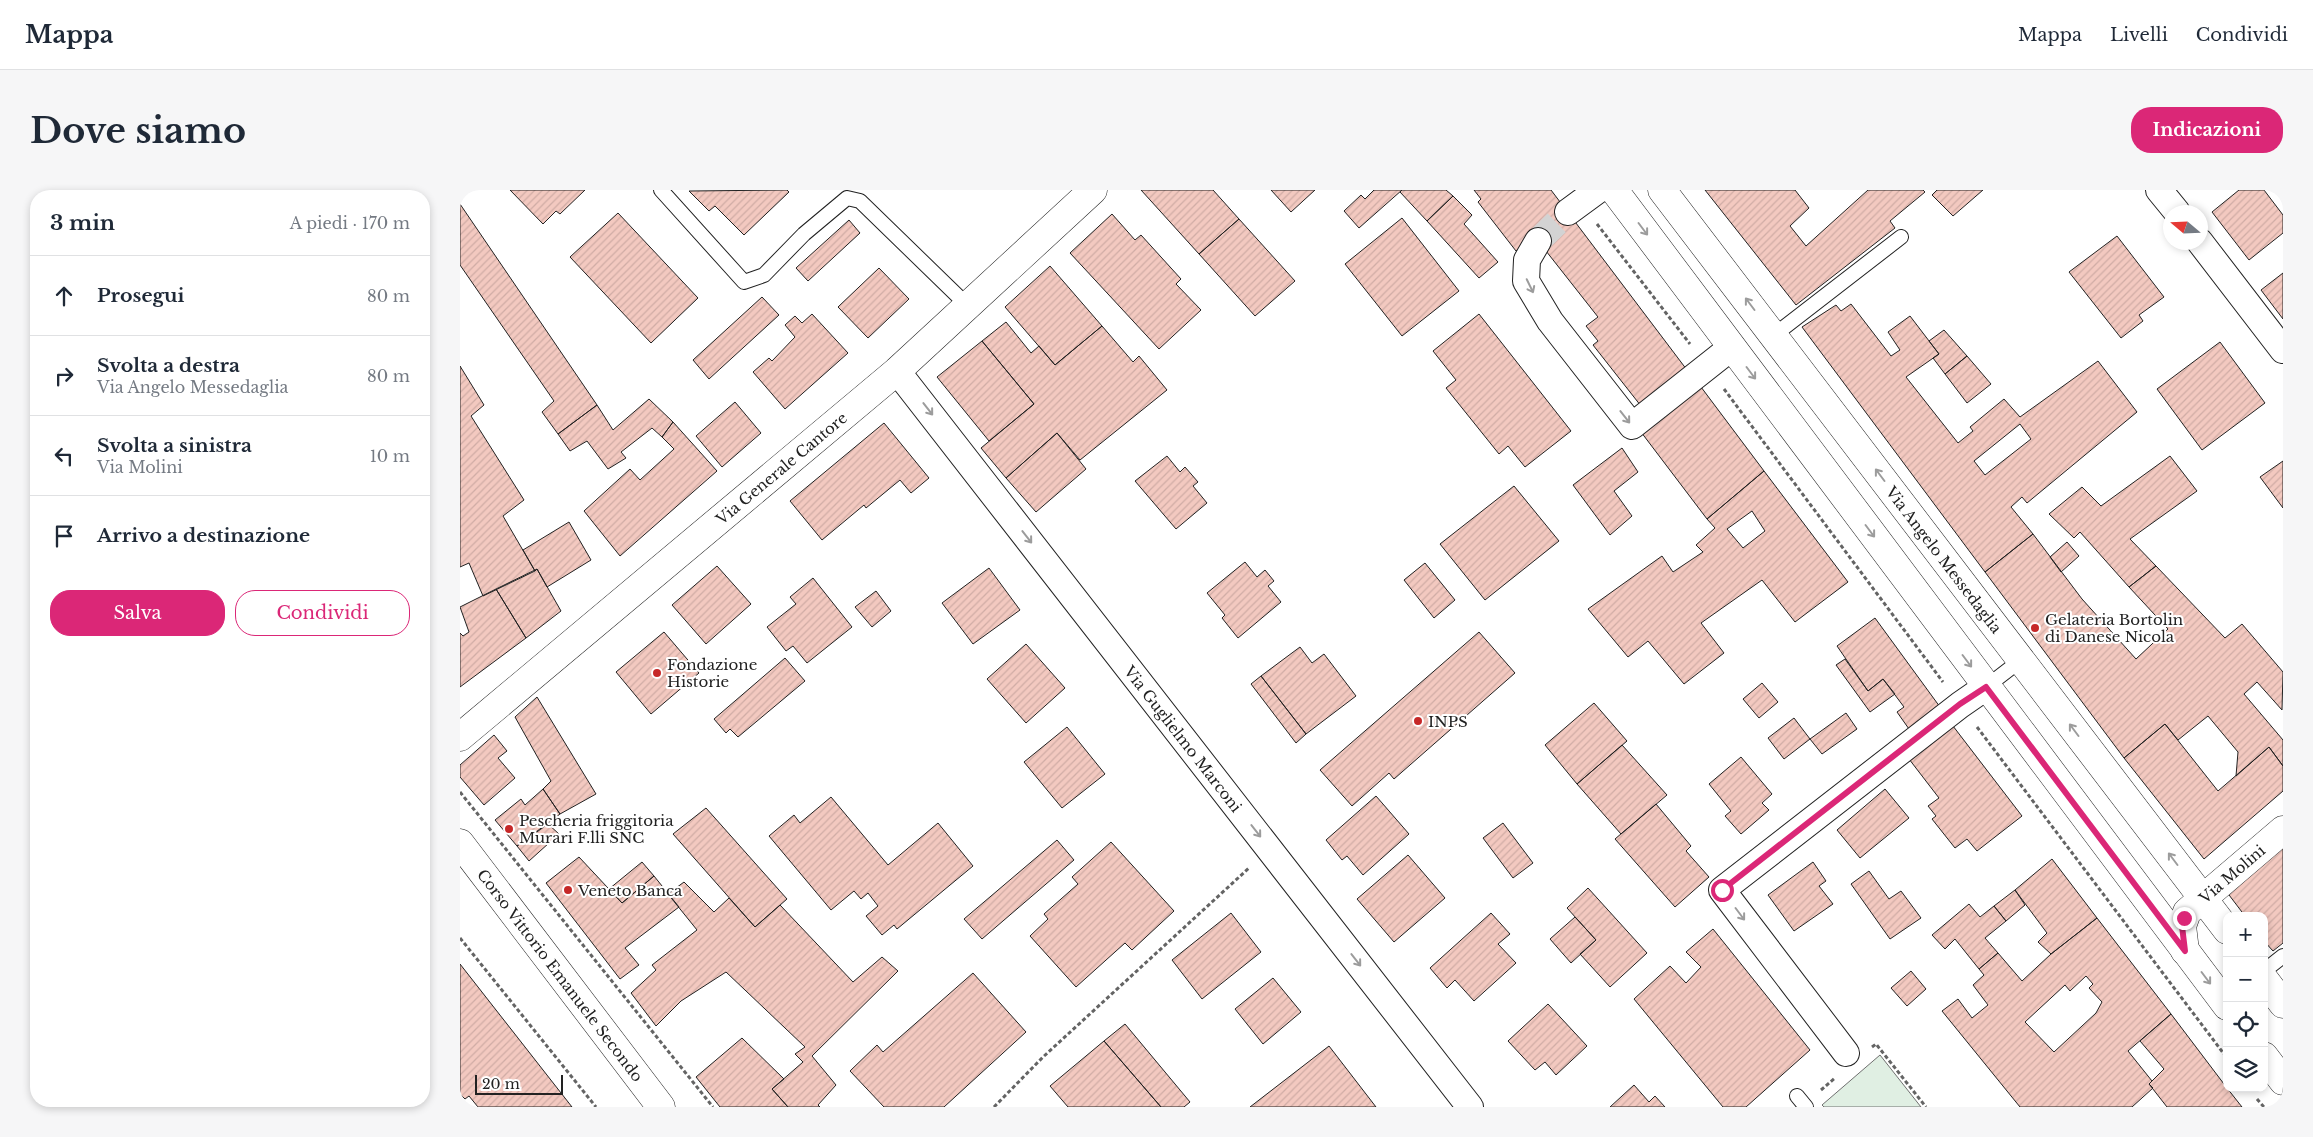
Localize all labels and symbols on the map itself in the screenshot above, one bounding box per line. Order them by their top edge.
north arrow [2163,205,2208,250]
one-way arrow [1638,222,1649,235]
one-way arrow [1525,278,1535,293]
one-way arrow [1744,298,1755,311]
one-way arrow [1746,366,1757,379]
one-way arrow [922,402,933,415]
street label: Via Generale Cantore [711,408,851,529]
one-way arrow [1620,410,1631,423]
one-way arrow [1875,468,1885,482]
street label: Via Angelo Messedaglia [1881,482,2007,637]
one-way arrow [1864,524,1875,537]
one-way arrow [1022,530,1033,543]
place label: Gelateria Bortolin di Danese Nicola [2045,610,2183,646]
marker: Gelateria Bortolin di Danese Nicola [2029,622,2041,634]
one-way arrow [1962,654,1972,668]
place label: Fondazione Historie [667,655,757,691]
street label: Via Guglielmo Marconi [1120,661,1246,816]
marker: Fondazione Historie [651,667,663,679]
place label: INPS [1428,712,1468,731]
marker: INPS [1412,715,1424,727]
one-way arrow [2069,723,2079,737]
place label: Pescheria friggitoria Murari F.lli SNC [519,811,674,847]
marker: Pescheria friggitoria Murari F.lli SNC [503,823,515,835]
one-way arrow [1250,825,1261,838]
street label: Via Molini [2194,840,2269,908]
one-way arrow [2167,853,2178,866]
street label: Corso Vittorio Emanuele Secondo [474,865,648,1085]
route start [1711,879,1734,902]
place label: Veneto Banca [577,881,683,900]
marker: Veneto Banca [562,884,574,896]
route end [2173,907,2196,930]
one-way arrow [1735,908,1746,921]
one-way arrow [1350,953,1361,966]
one-way arrow [2201,971,2211,985]
scale bar [475,1072,562,1095]

